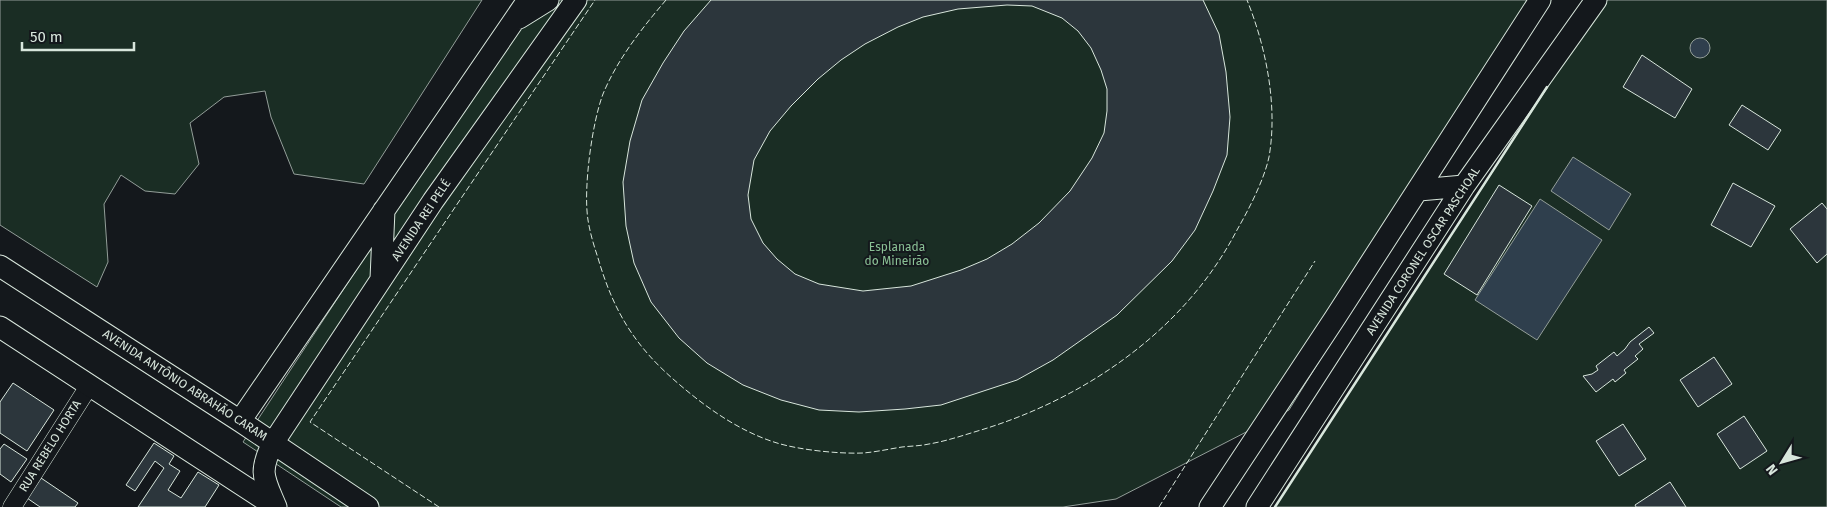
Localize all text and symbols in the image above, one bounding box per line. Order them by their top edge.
scale bar [22,20,135,52]
text: 50 m [30,28,63,46]
street label: AVENIDA CORONEL OSCAR PASCHOAL [1363,164,1483,338]
street label: AVENIDA REI PELÉ [388,176,453,263]
park label: Esplanada do Mineirão [865,240,929,268]
street label: AVENIDA ANTÔNIO ABRAHÃO CARAM [100,326,270,444]
street label: RUA REBELO HORTA [16,398,84,494]
north arrow [1757,437,1807,487]
text: N [1762,461,1782,478]

